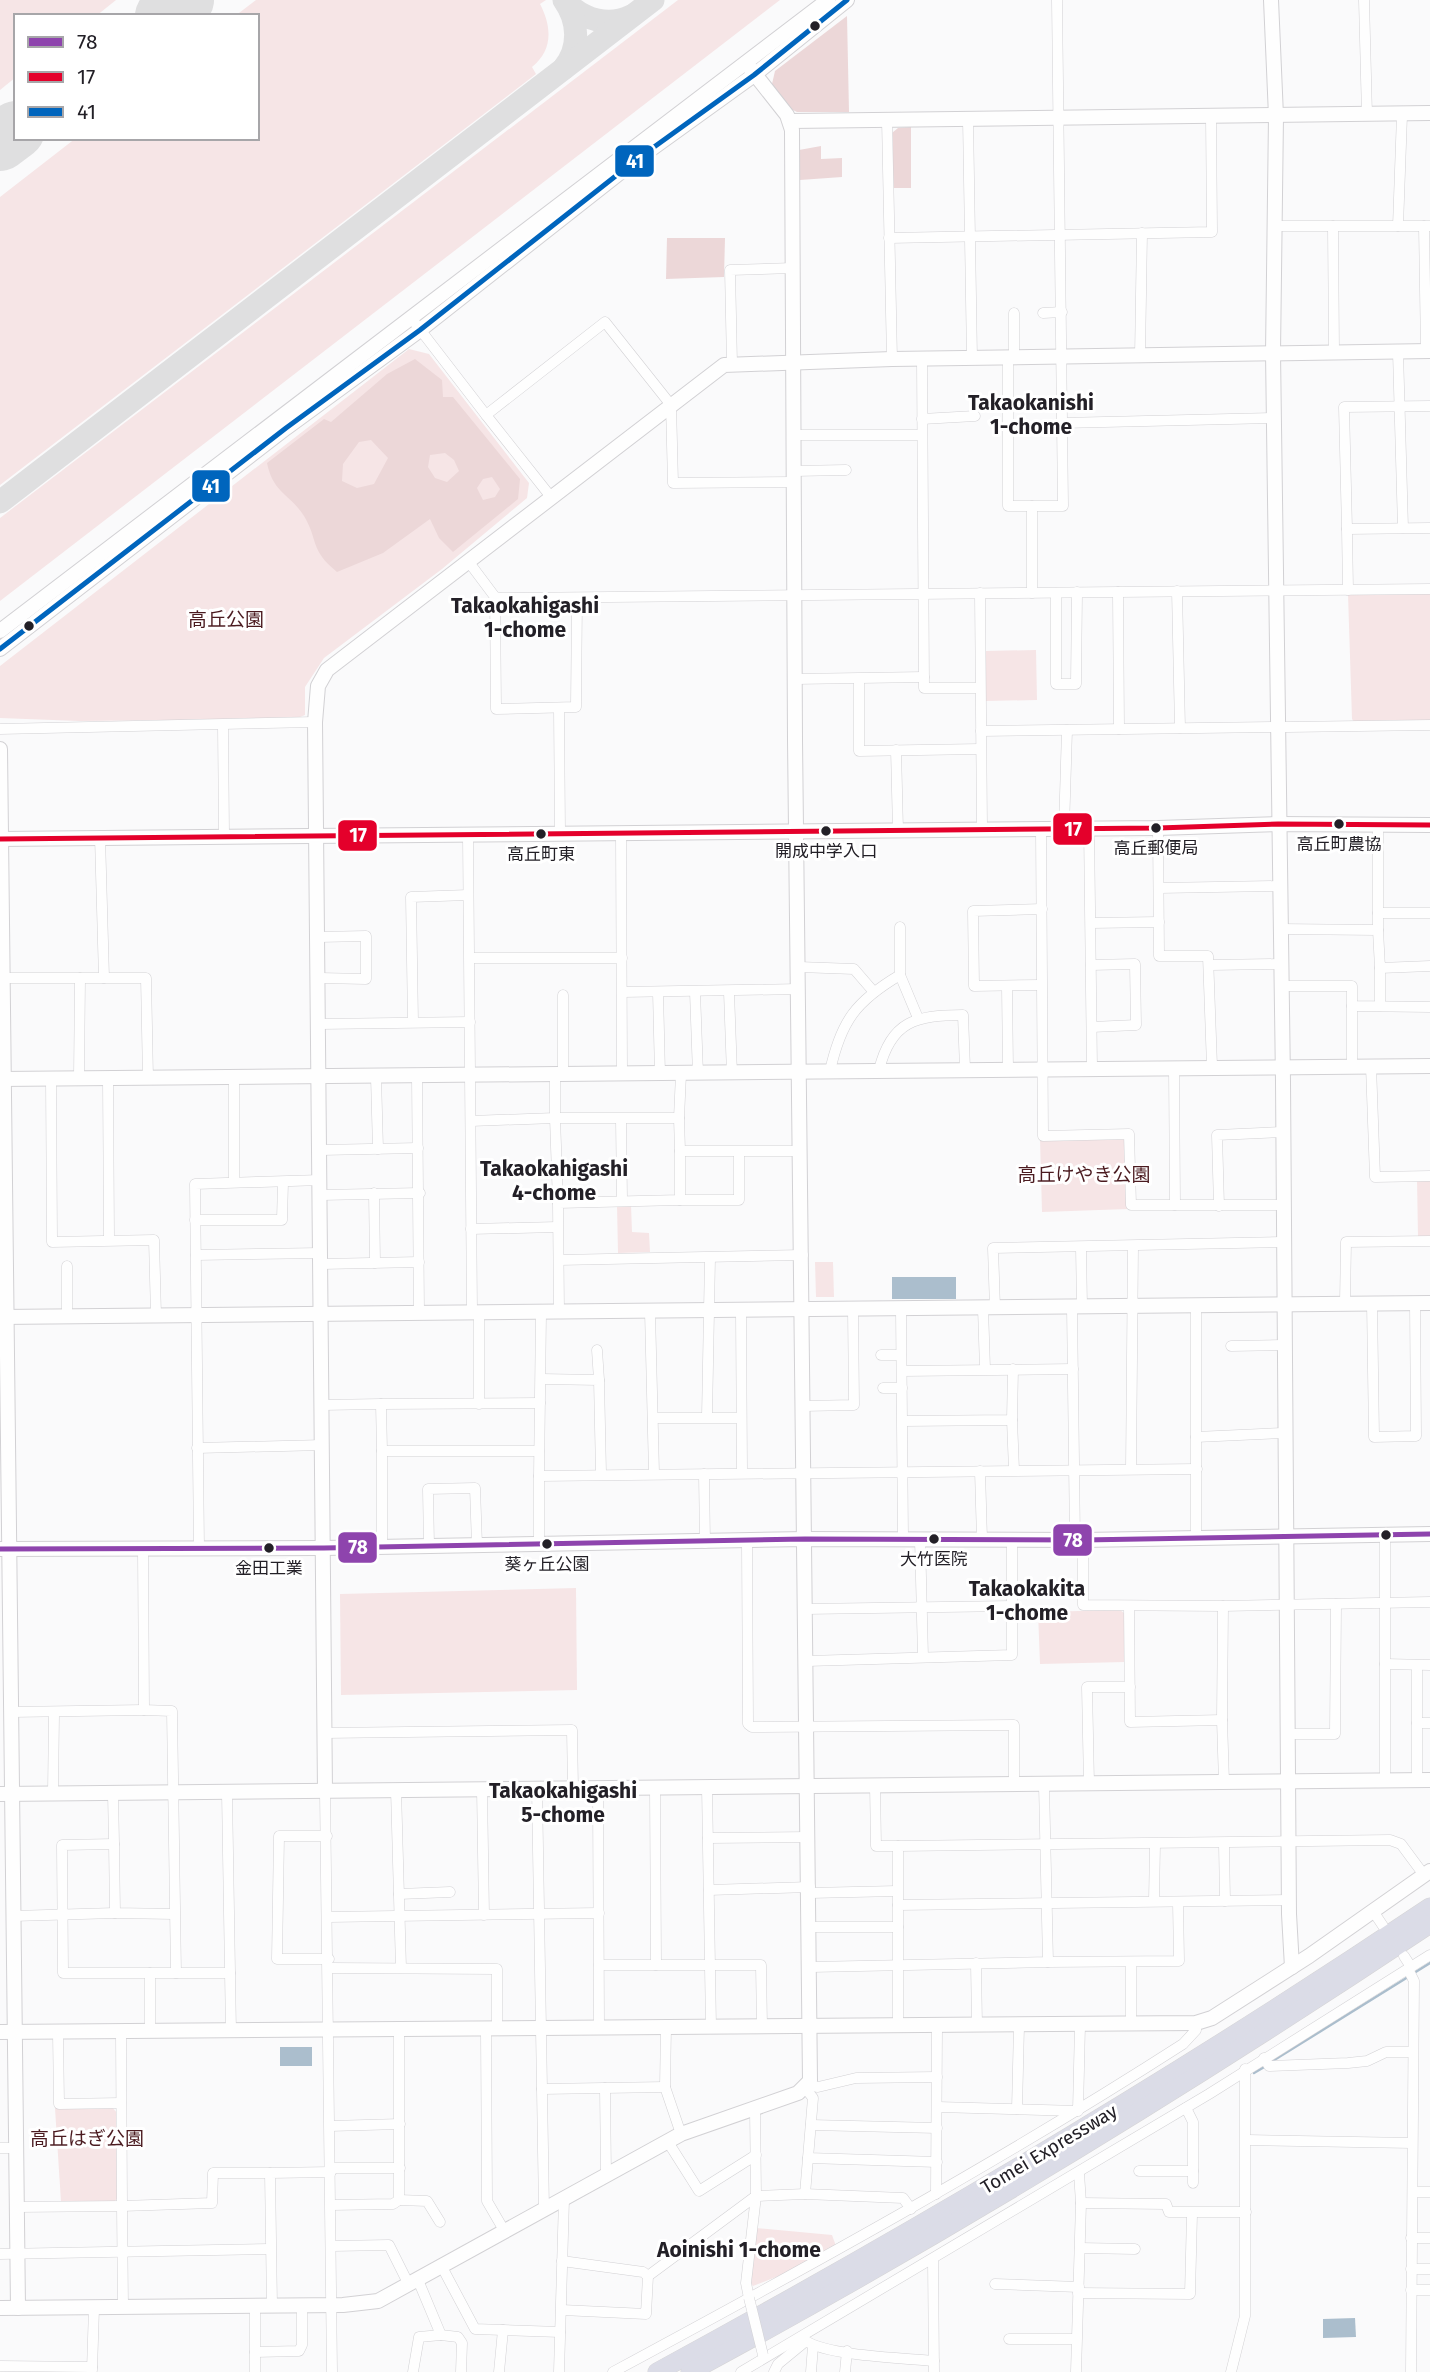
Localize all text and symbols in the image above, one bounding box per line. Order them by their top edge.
legend [14,14,259,140]
unlabelled marker [808,19,822,33]
text: 78 [77,29,97,55]
text: 17 [77,64,95,90]
text: 41 [77,99,96,125]
line badge: 41 [614,144,655,178]
text: 41 [626,150,644,173]
district label: Takaokanishi 1-chome [968,390,1094,440]
line badge: 41 [191,469,231,503]
text: 41 [202,475,220,498]
district label: Takaokahigashi 1-chome [451,593,599,643]
park label: 高丘公園 [188,608,264,631]
unlabelled marker [22,619,36,633]
line badge: 17 [1052,812,1093,846]
marker: 高丘町農協 [1332,817,1346,831]
text: 17 [1064,818,1082,841]
line badge: 17 [337,819,378,852]
marker: 高丘郵便局 [1149,821,1163,835]
text: 17 [349,824,367,847]
marker: 開成中学入口 [819,824,833,838]
marker: 高丘町東 [534,827,548,841]
place label: 高丘町農協 [1297,834,1382,855]
place label: 高丘郵便局 [1114,838,1199,859]
place label: 開成中学入口 [775,841,877,862]
place label: 高丘町東 [507,844,575,865]
district label: Takaokahigashi 4-chome [480,1156,628,1206]
park label: 高丘けやき公園 [1017,1163,1151,1186]
line badge: 78 [1052,1523,1093,1557]
unlabelled marker [1379,1528,1393,1542]
text: 78 [1063,1529,1083,1552]
line badge: 78 [337,1531,378,1564]
marker: 大竹医院 [927,1532,941,1546]
text: 78 [348,1536,368,1559]
marker: 葵ヶ丘公園 [540,1537,554,1551]
marker: 金田工業 [262,1541,276,1555]
place label: 大竹医院 [900,1549,968,1570]
place label: 葵ヶ丘公園 [505,1554,590,1575]
place label: 金田工業 [235,1558,303,1579]
district label: Takaokakita 1-chome [969,1576,1085,1626]
district label: Takaokahigashi 5-chome [489,1778,637,1828]
street label: Tomei Expressway [977,2099,1122,2199]
park label: 高丘はぎ公園 [30,2127,144,2150]
district label: Aoinishi 1-chome [656,2237,821,2263]

